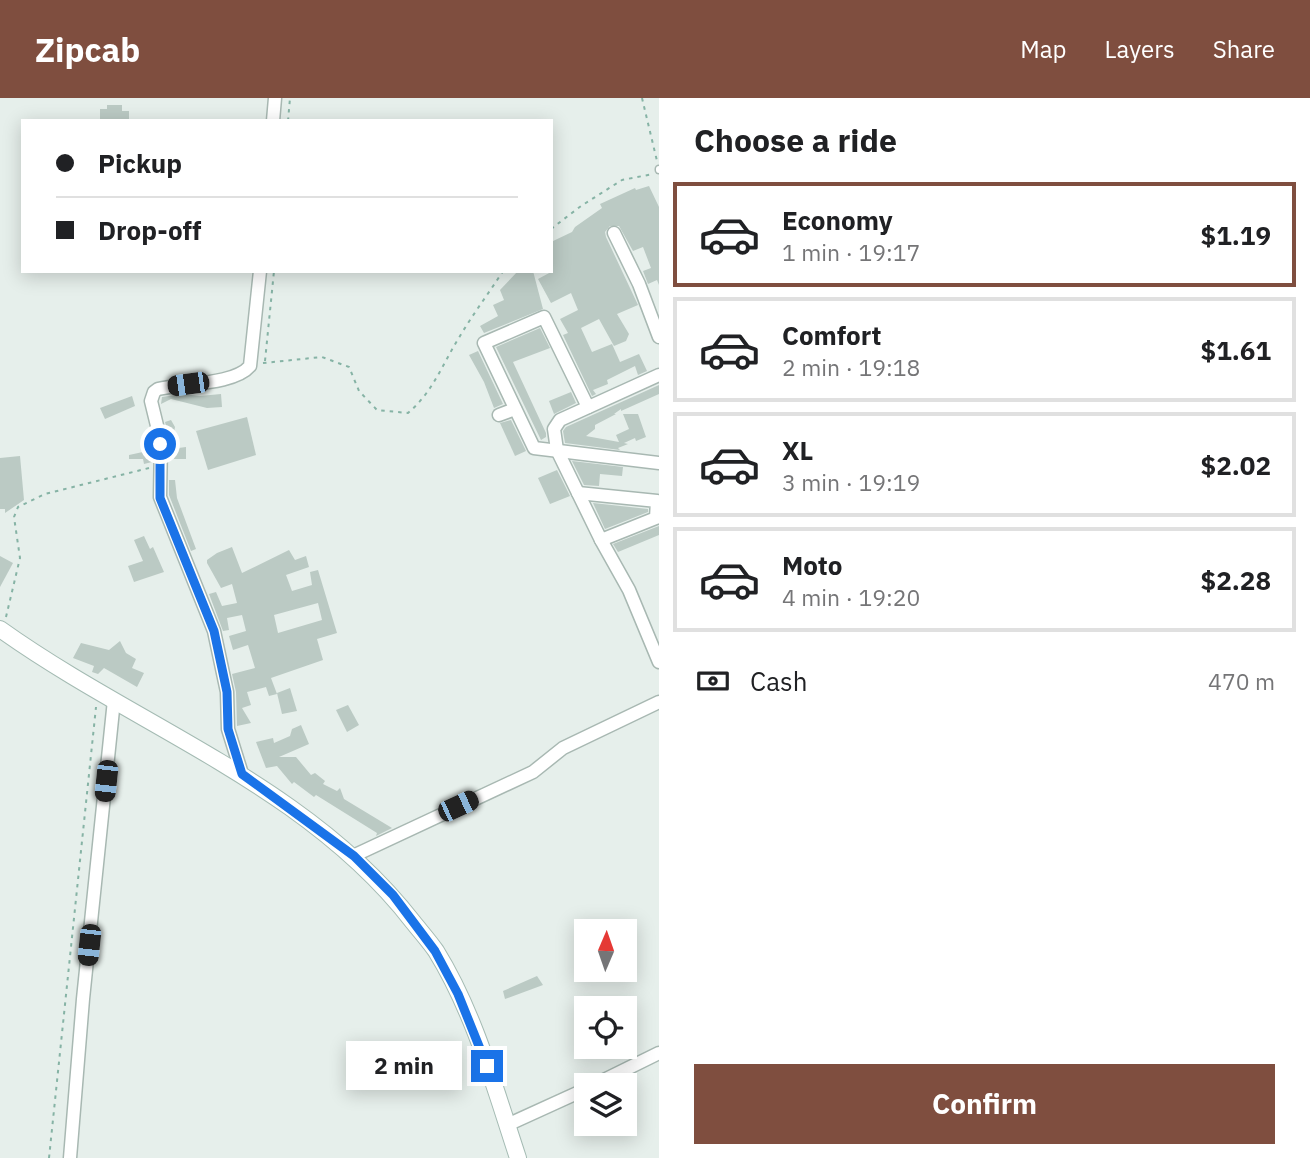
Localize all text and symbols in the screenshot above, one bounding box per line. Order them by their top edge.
text: Zipcab [35,28,140,71]
text: Map [1020,33,1067,65]
text: Layers [1105,33,1175,65]
text: Share [1213,33,1275,65]
text: Choose a ride [694,119,897,161]
text: Pickup [98,146,182,180]
icon: car [698,203,761,266]
text: Economy [782,203,893,237]
text: Drop-off [98,213,201,247]
text: $1.19 [1201,218,1271,252]
text: 1 min · 19:17 [782,237,920,267]
icon: car [698,318,761,381]
text: Comfort [782,318,881,352]
text: $1.61 [1201,333,1271,367]
text: 2 min · 19:18 [782,352,920,382]
car [166,371,211,397]
route start [144,428,176,460]
icon: car [698,433,761,496]
text: XL [782,433,813,467]
text: $2.02 [1201,448,1271,482]
text: 3 min · 19:19 [782,467,920,497]
icon: car [698,548,761,611]
text: Moto [782,548,842,582]
text: $2.28 [1201,563,1271,597]
text: 4 min · 19:20 [782,582,920,612]
icon: cash [694,662,732,700]
text: Cash [750,664,807,698]
text: 470 m [1208,666,1275,696]
car [94,759,119,803]
car [435,788,482,824]
north arrow [574,919,637,982]
map controls [574,919,637,1136]
car [77,923,102,967]
button: locate [574,996,637,1059]
callout: 2 min [347,1042,462,1090]
text: 2 min [374,1050,434,1080]
route end [471,1050,503,1082]
button: Confirm [694,1064,1275,1144]
button: layers [574,1073,637,1136]

